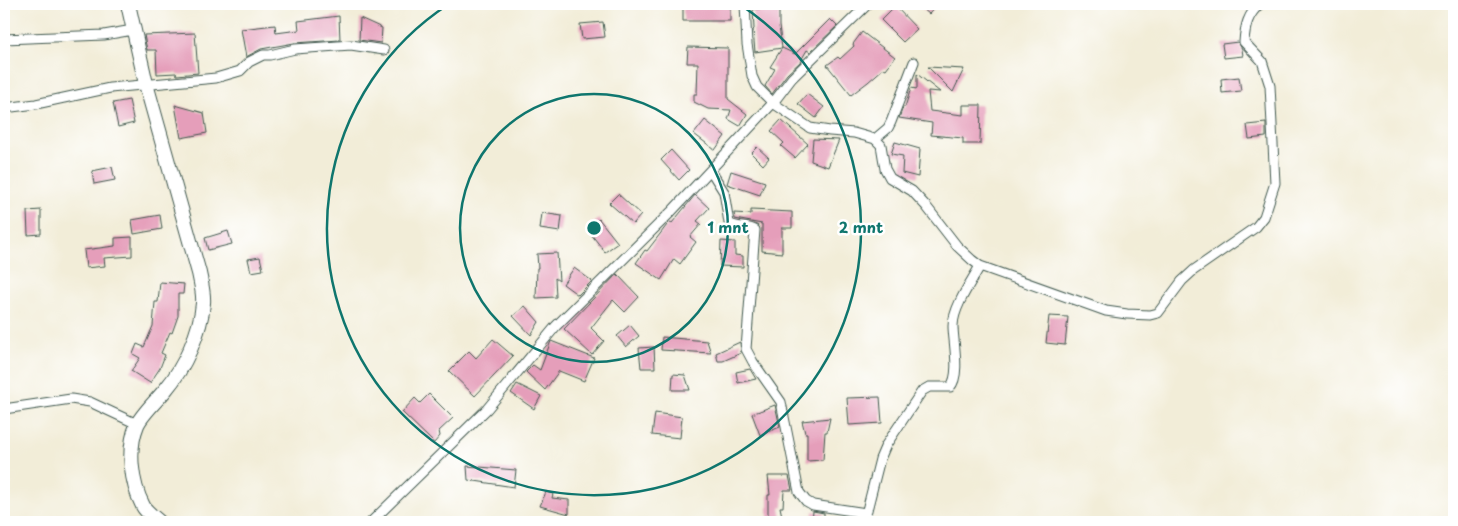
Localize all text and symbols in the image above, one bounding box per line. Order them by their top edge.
text: 1 mnt [707,215,749,238]
text: 2 mnt [839,215,883,238]
centre of rings [585,219,603,237]

